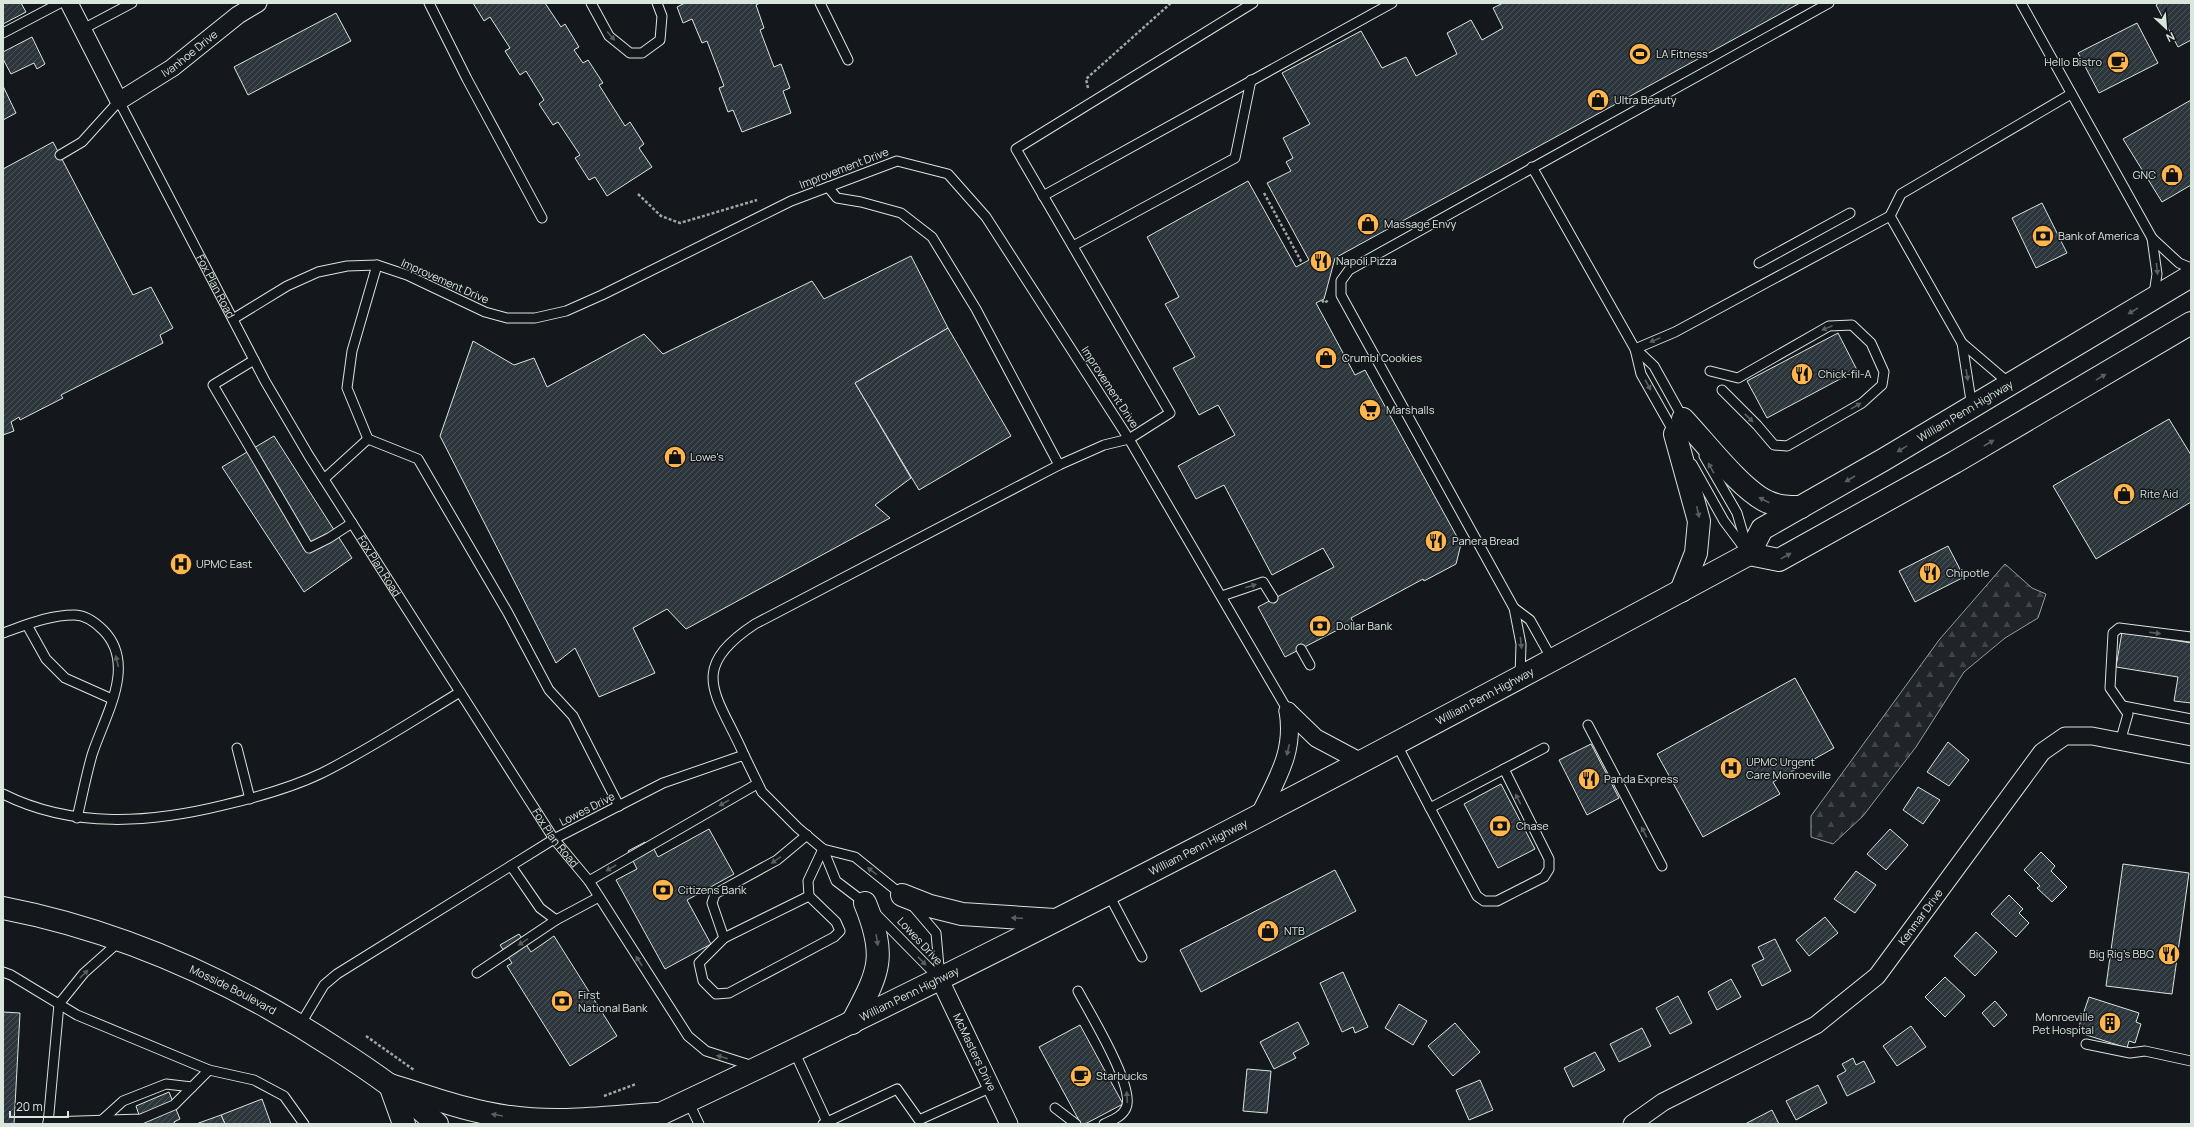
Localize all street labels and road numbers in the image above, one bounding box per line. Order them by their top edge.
street label: Ivanhoe Drive [158,26,221,80]
street label: Improvement Drive [797,143,891,191]
street label: Fox Plan Road [193,252,239,321]
street label: Improvement Drive [399,254,492,307]
street label: Improvement Drive [1078,343,1143,431]
street label: William Penn Highway [1914,376,2016,445]
street label: Fox Plan Road [355,532,405,599]
street label: William Penn Highway [1433,663,1536,728]
street label: Lowes Drive [557,788,618,829]
street label: Fox Plan Road [529,805,582,870]
street label: William Penn Highway [1146,815,1250,878]
street label: Kenmar Drive [1894,885,1946,948]
street label: Lowes Drive [894,914,947,968]
street label: Mosside Boulevard [188,961,279,1018]
street label: William Penn Highway [857,962,961,1024]
street label: McMasters Drive [950,1011,1000,1094]

